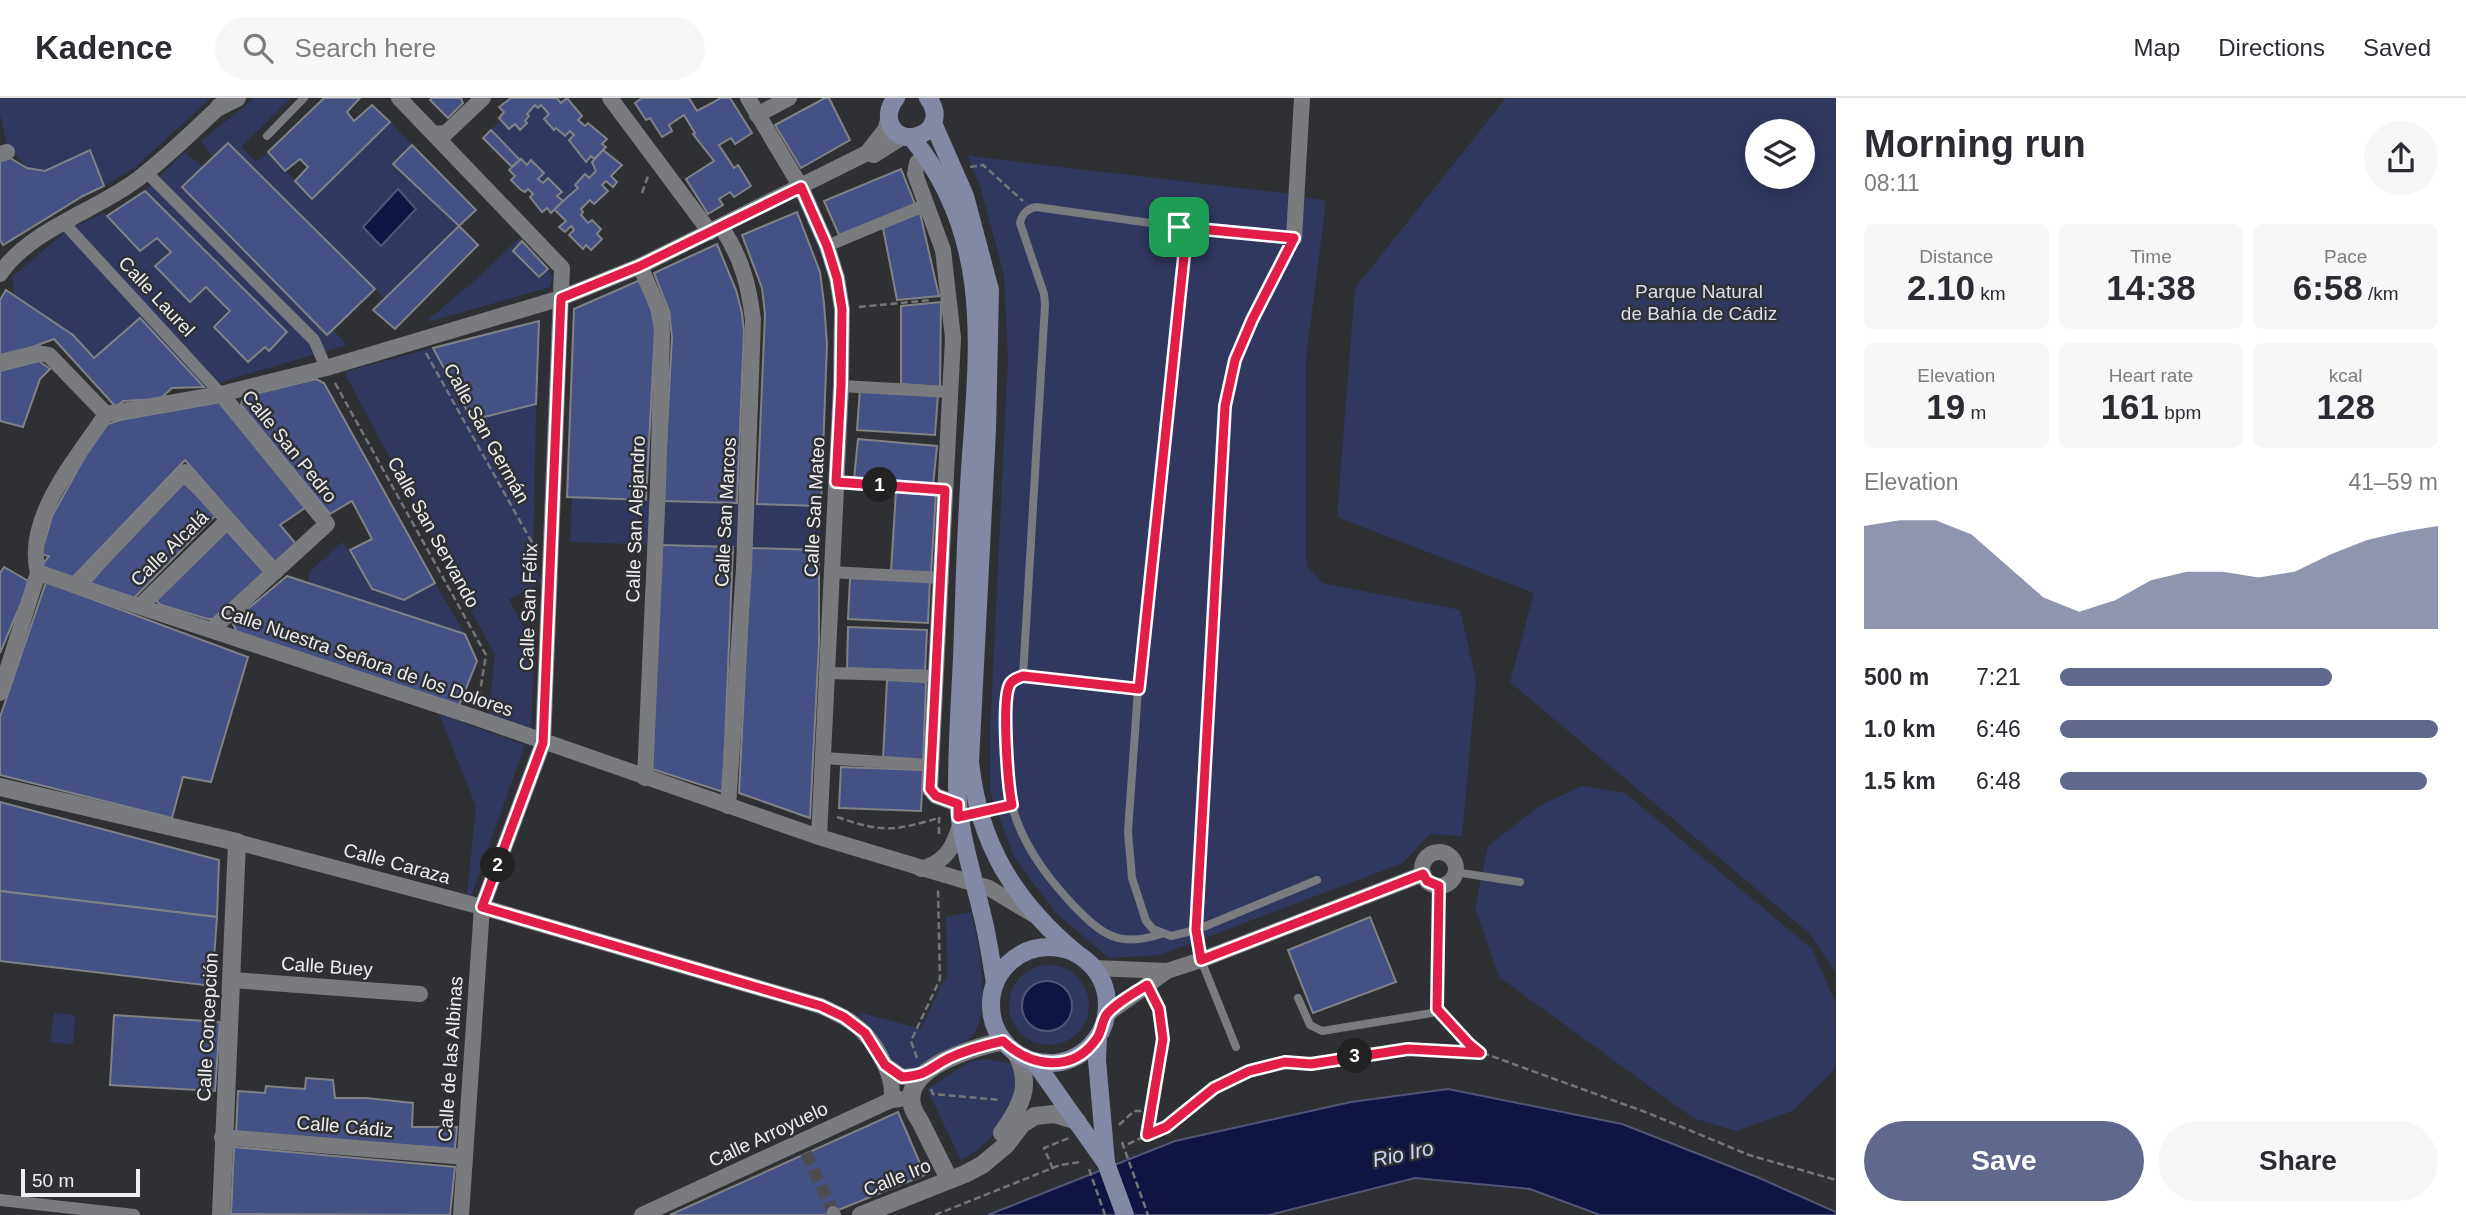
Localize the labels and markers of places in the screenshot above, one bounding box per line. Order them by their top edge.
pin [1149,197,1209,257]
pin: 1 [862,468,898,502]
pin: 2 [480,848,516,882]
pin: 3 [1338,1038,1372,1074]

